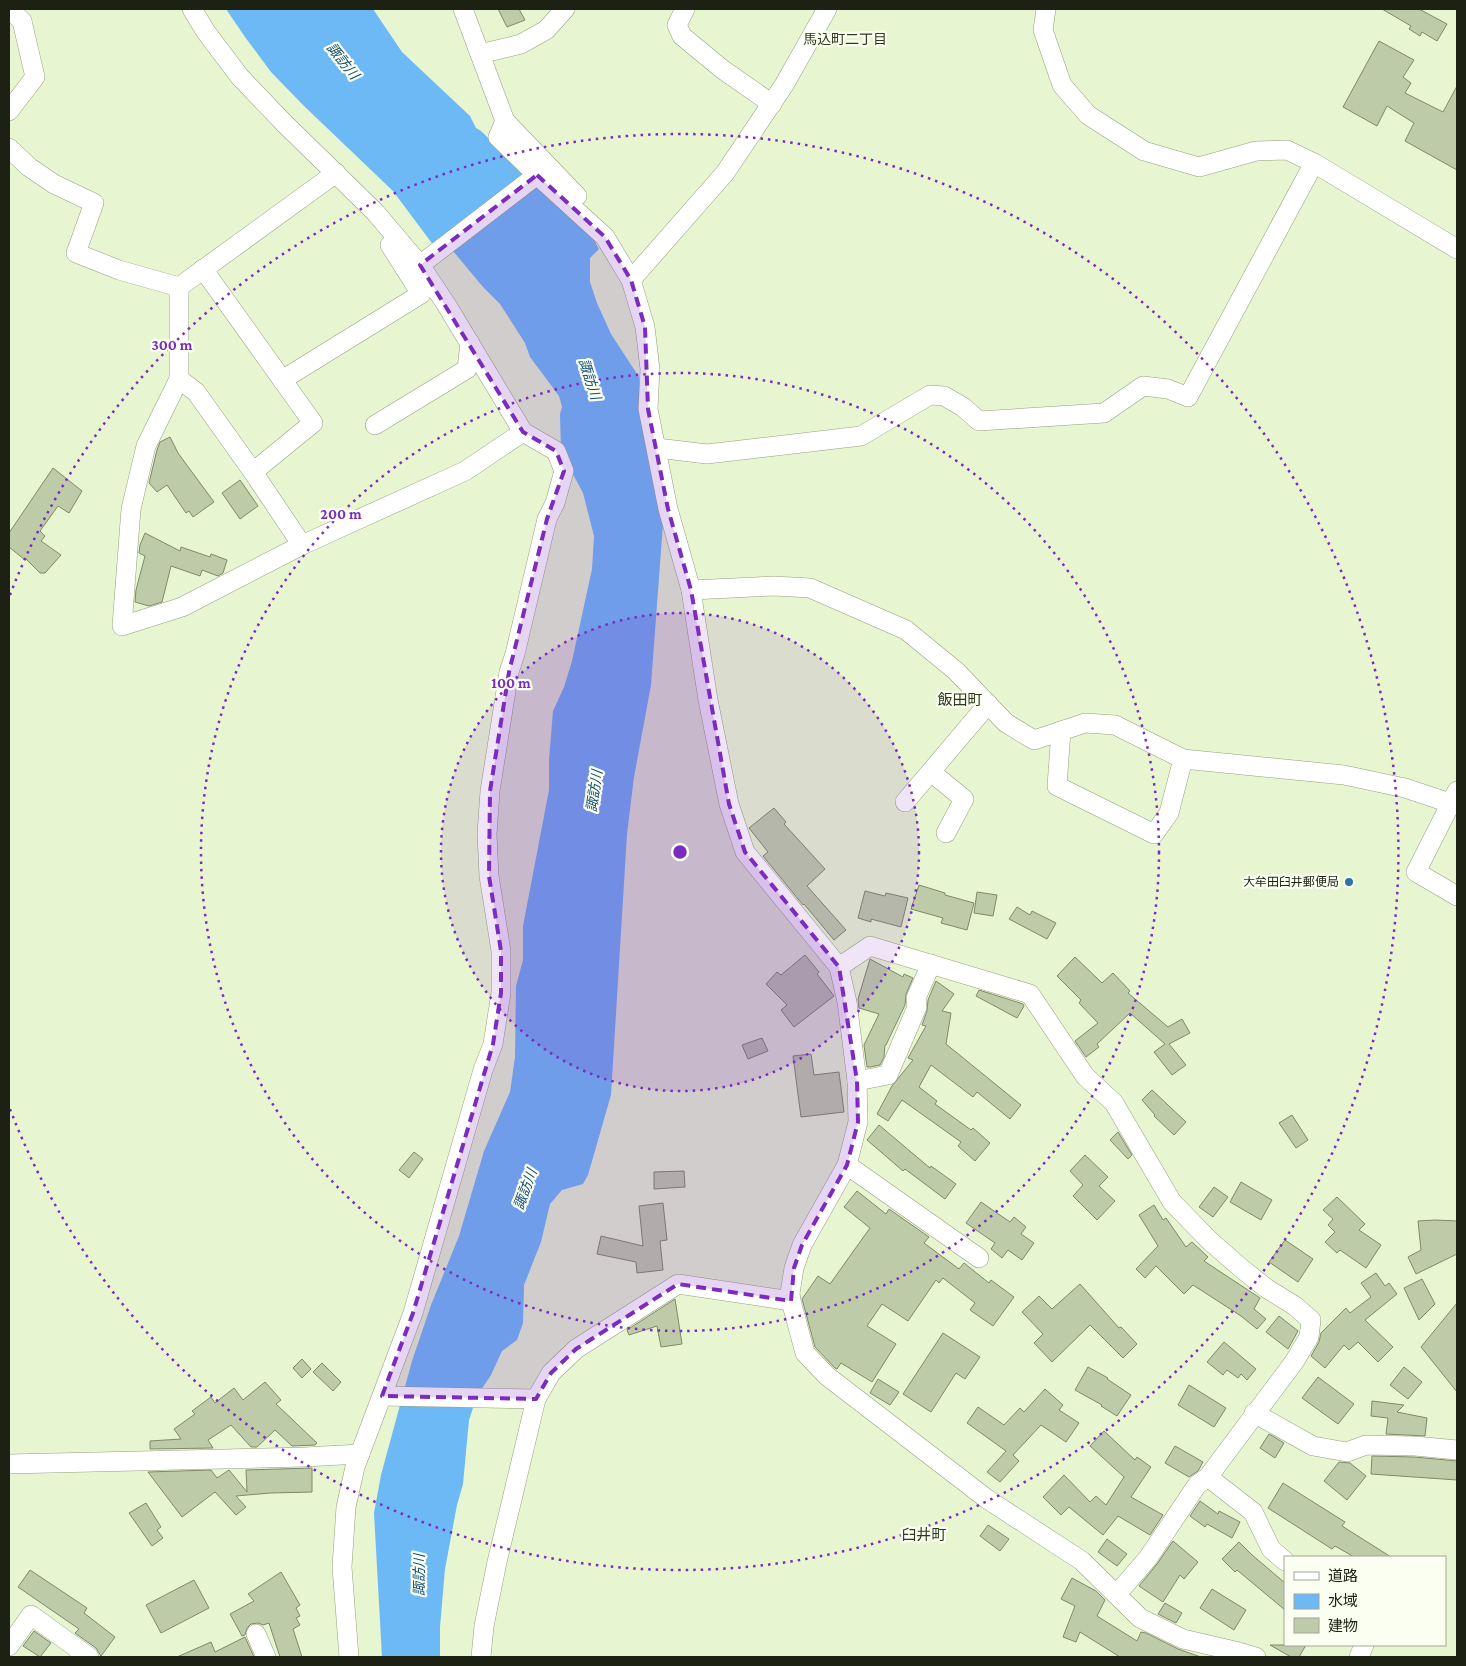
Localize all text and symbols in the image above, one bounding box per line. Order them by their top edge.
district label: 馬込町二丁目 [803,31,887,47]
water label: 諏訪川 [324,40,364,84]
text: 300 m [151,337,193,353]
water label: 諏訪川 [576,357,605,403]
text: 200 m [320,506,362,522]
text: 100 m [491,675,531,691]
district label: 飯田町 [937,692,983,708]
water label: 諏訪川 [583,767,605,813]
centre of rings [671,843,689,861]
place label: 大牟田臼井郵便局 [1243,875,1339,889]
marker: 大牟田臼井郵便局 [1343,876,1355,888]
water label: 諏訪川 [510,1165,540,1211]
district label: 臼井町 [901,1526,947,1543]
water label: 諏訪川 [411,1552,427,1596]
legend [1284,1556,1446,1646]
text: 道路 [1328,1568,1358,1584]
text: 水域 [1328,1593,1358,1609]
text: 建物 [1328,1618,1358,1634]

